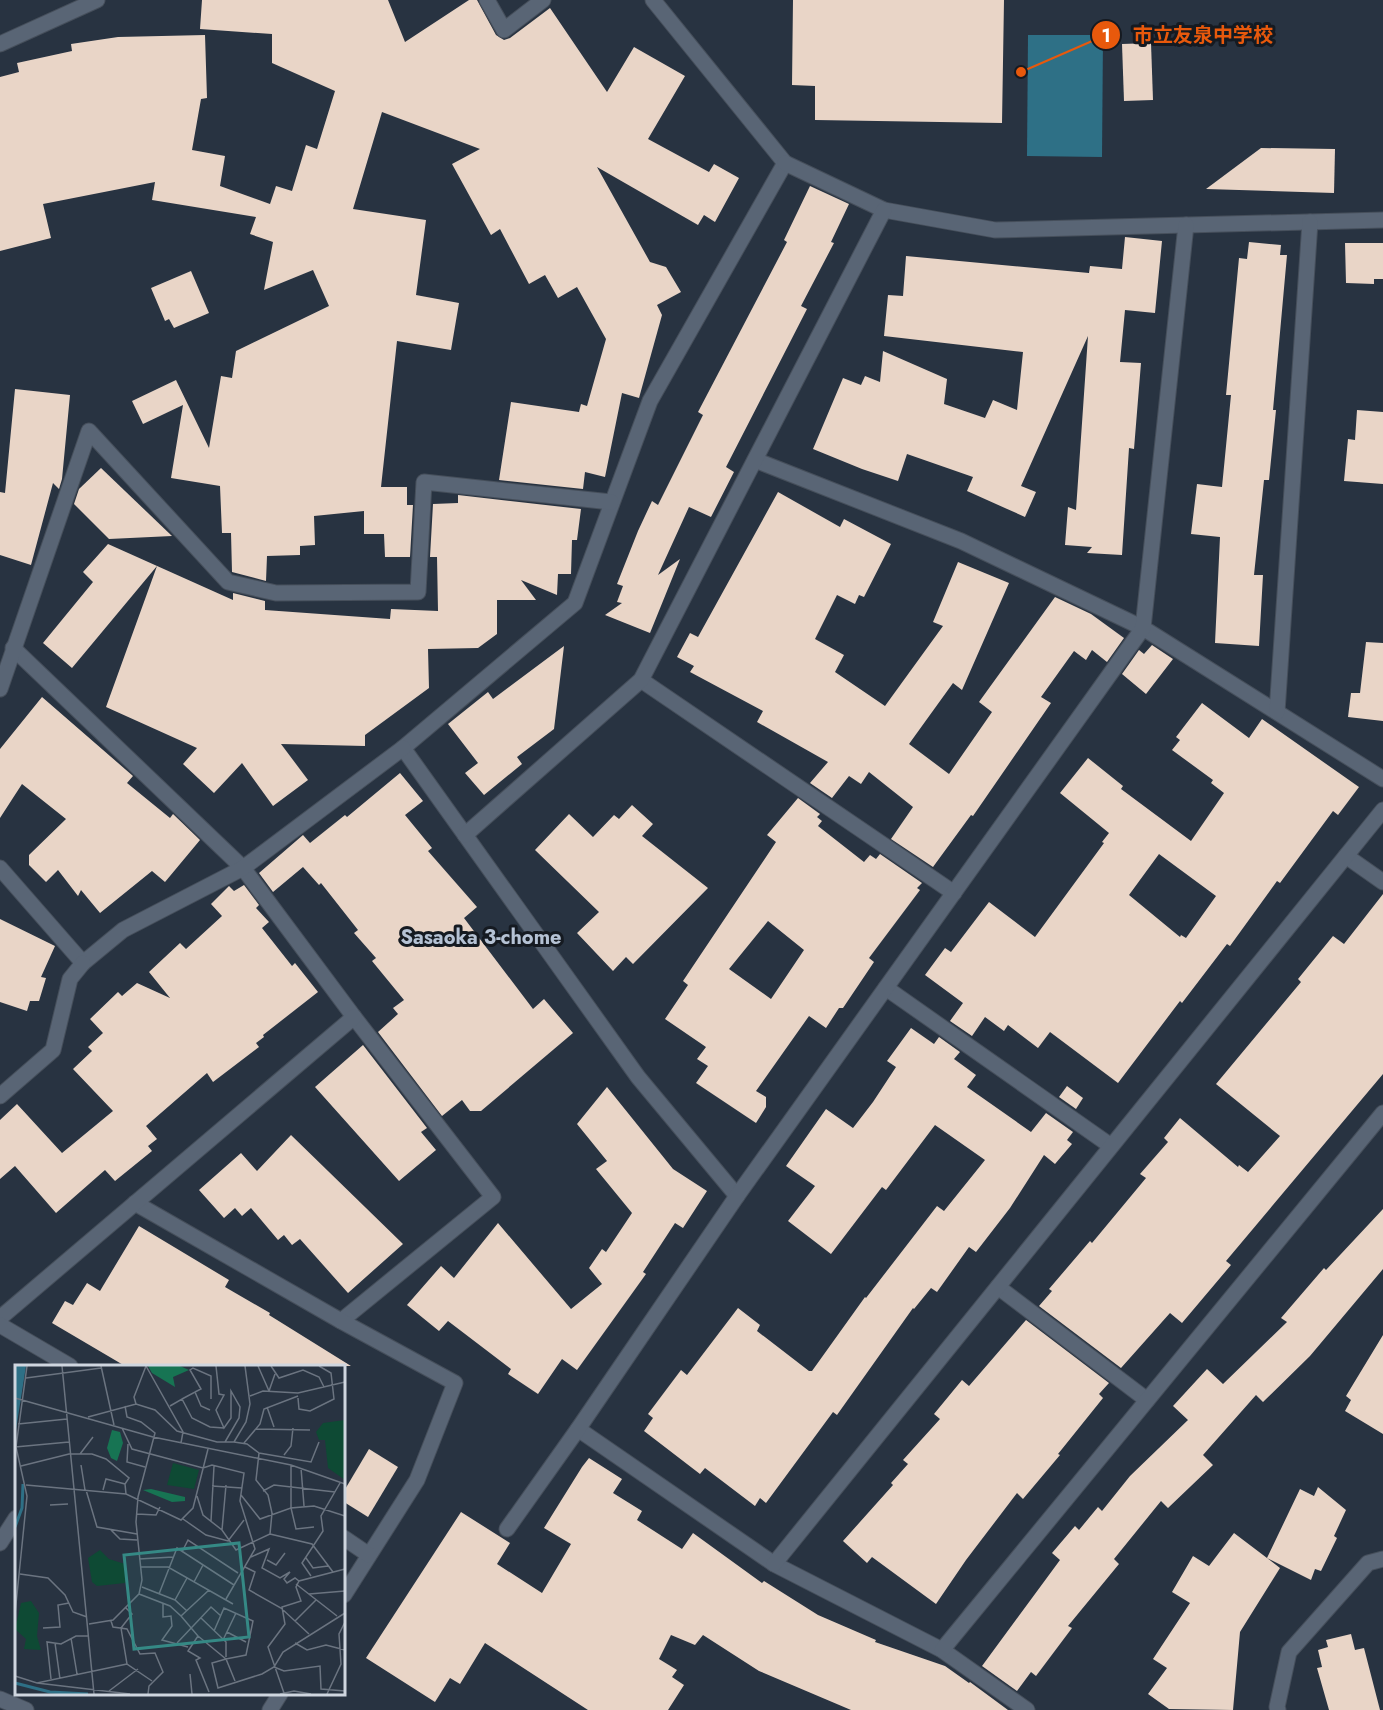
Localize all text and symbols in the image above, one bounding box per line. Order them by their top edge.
callout: 市立友泉中学校 [1091,16,1285,54]
text: 市立友泉中学校 [1133,21,1273,50]
text: 1 [1101,23,1111,49]
district label: Sasaoka 3-chome [400,923,562,952]
inset map [15,1365,345,1695]

